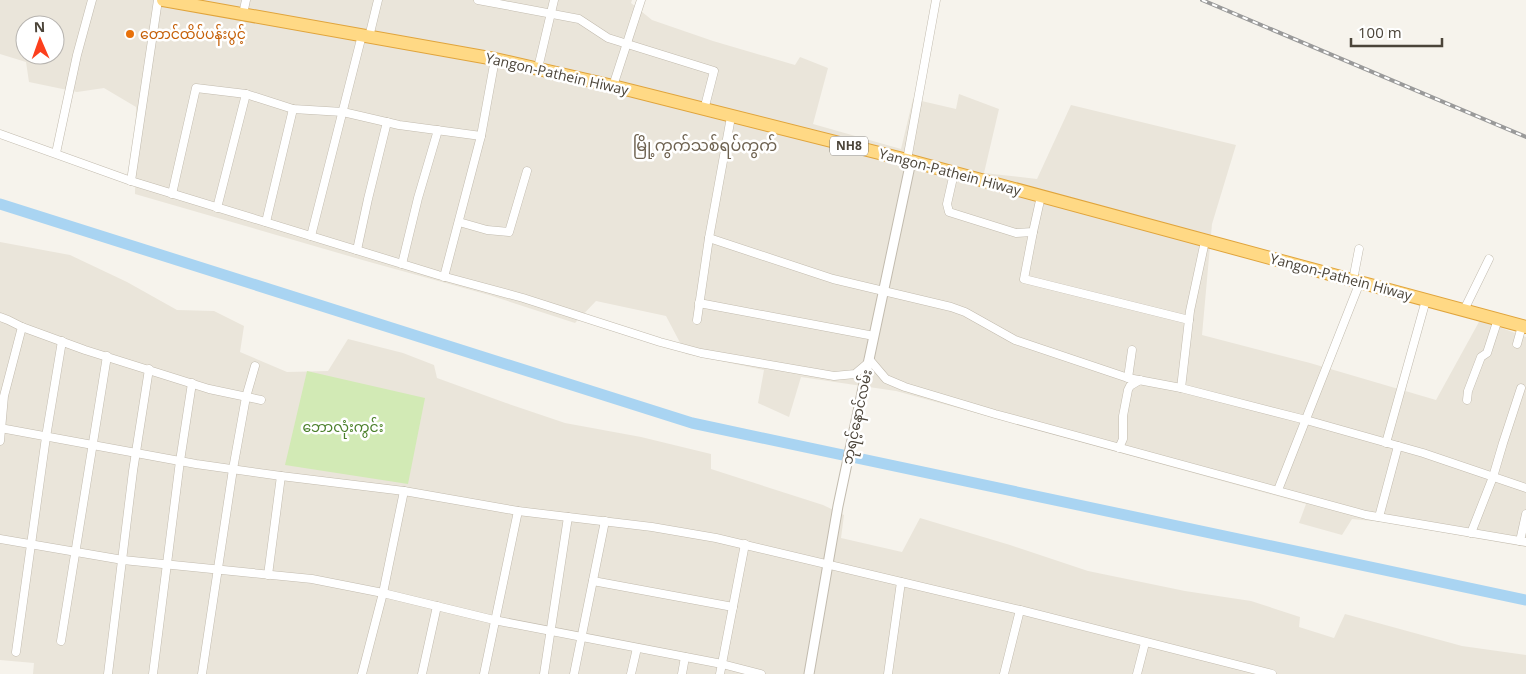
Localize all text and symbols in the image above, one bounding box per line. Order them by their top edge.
north arrow [15,15,65,65]
scale bar [1351,15,1442,47]
text: N [34,17,46,36]
text: 100 m [1358,22,1402,42]
place label: တောင်ထိပ်ပန်းပွင့် [140,24,246,46]
marker: တောင်ထိပ်ပန်းပွင့် [124,28,136,40]
street label: Yangon-Pathein Hiway [484,48,631,99]
district label: မြို့ကွက်သစ်ရပ်ကွက် [633,134,777,159]
road number: NH8 [830,136,868,156]
street label: Yangon-Pathein Hiway [877,143,1024,200]
street label: Yangon-Pathein Hiway [1268,248,1415,305]
street label: ဘုရင့်နောင်လမ်း [837,368,879,467]
park label: ဘောလုံးကွင်း [302,417,384,439]

